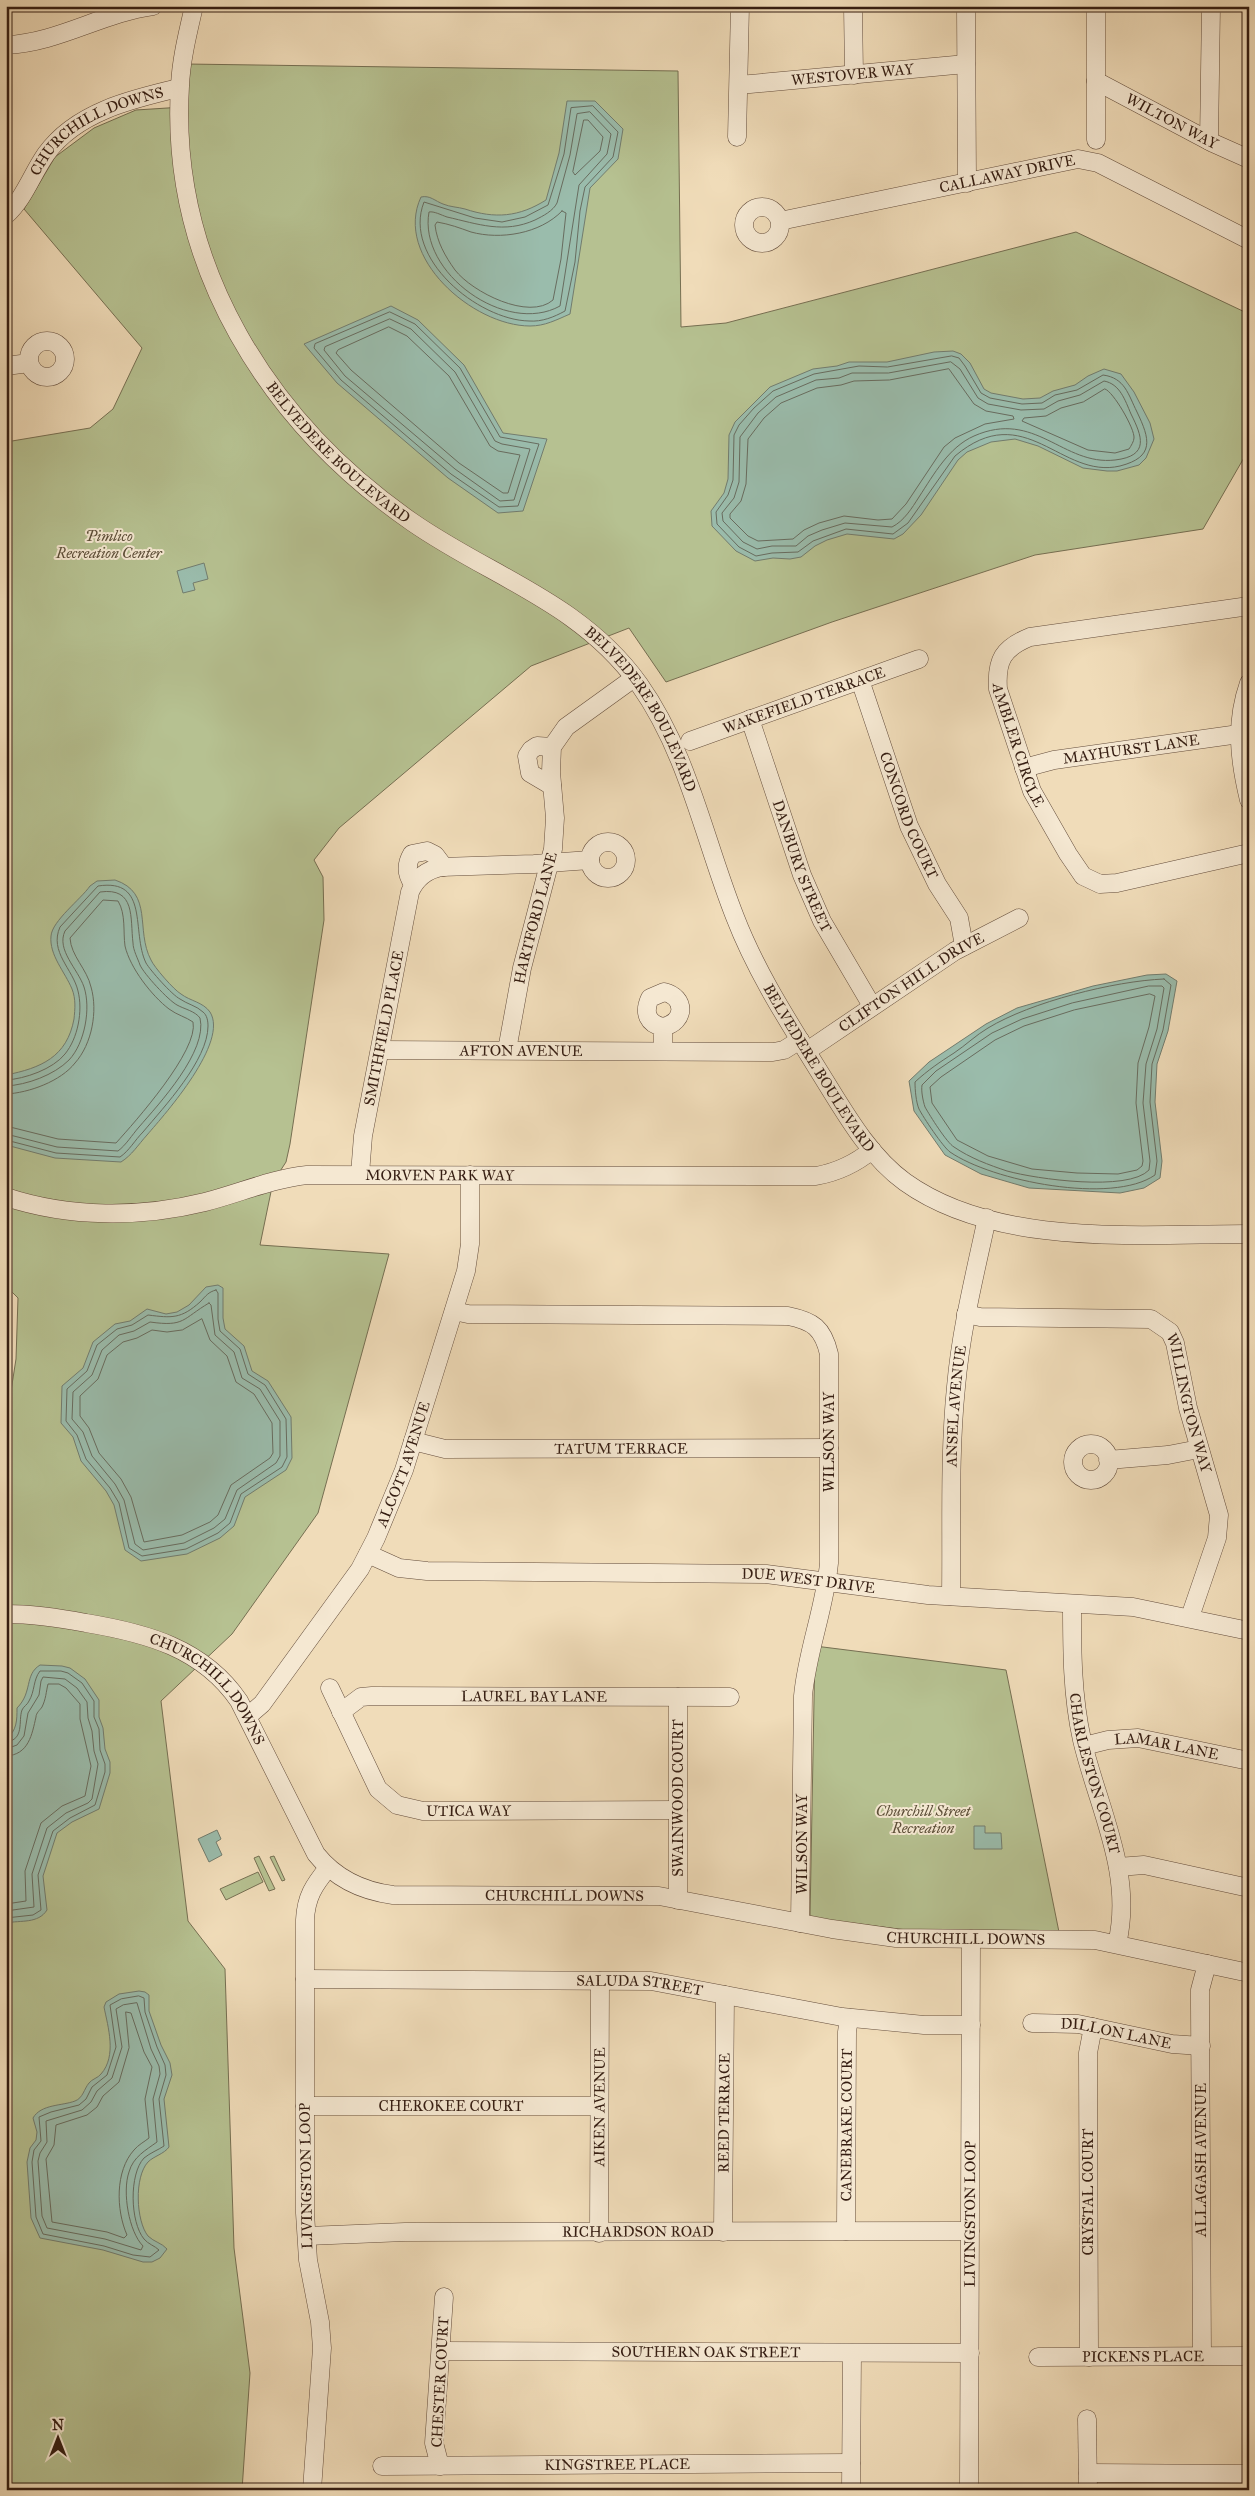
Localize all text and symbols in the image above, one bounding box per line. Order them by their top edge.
street label: WESTOVER WAY [791,60,915,89]
street label: CHURCHILL DOWNS [26,83,165,179]
street label: WILTON WAY [1123,89,1222,153]
street label: CALLAWAY DRIVE [938,151,1077,197]
street label: BELVEDERE BOULEVARD [262,378,414,527]
park label: Pimlico Recreation Center [55,527,163,562]
street label: BELVEDERE BOULEVARD [581,623,700,794]
street label: WAKEFIELD TERRACE [720,663,888,738]
street label: AMBLER CIRCLE [989,682,1048,810]
street label: MAYHURST LANE [1062,731,1201,768]
street label: CONCORD COURT [876,750,942,882]
street label: DANBURY STREET [769,798,836,936]
street label: HARTFORD LANE [510,850,561,985]
street label: CLIFTON HILL DRIVE [835,929,987,1036]
street label: SMITHFIELD PLACE [360,949,408,1107]
street label: BELVEDERE BOULEVARD [760,981,879,1156]
street label: AFTON AVENUE [458,1041,583,1060]
street label: MORVEN PARK WAY [365,1166,515,1184]
street label: WILLINGTON WAY [1163,1330,1215,1475]
street label: ANSEL AVENUE [943,1344,970,1468]
street label: WILSON WAY [820,1391,838,1492]
street label: ALCOTT AVENUE [372,1399,434,1531]
street label: TATUM TERRACE [554,1439,688,1458]
street label: DUE WEST DRIVE [741,1565,877,1597]
street label: CHURCHILL DOWNS [147,1629,269,1748]
street label: LAUREL BAY LANE [461,1687,607,1706]
street label: CHARLESTON COURT [1066,1692,1124,1856]
street label: SWAINWOOD COURT [669,1719,687,1877]
street label: LAMAR LANE [1114,1729,1221,1764]
street label: WILSON WAY [793,1793,811,1894]
street label: UTICA WAY [426,1802,512,1820]
park label: Churchill Street Recreation [876,1802,972,1837]
street label: CHURCHILL DOWNS [485,1886,644,1905]
street label: CHURCHILL DOWNS [885,1928,1045,1948]
street label: SALUDA STREET [576,1972,705,2000]
street label: DILLON LANE [1060,2015,1173,2053]
street label: AIKEN AVENUE [590,2047,609,2168]
street label: CANEBRAKE COURT [837,2048,856,2202]
street label: REED TERRACE [714,2053,734,2173]
street label: ALLAGASH AVENUE [1192,2083,1210,2238]
street label: CHEROKEE COURT [379,2097,523,2115]
street label: LIVINGSTON LOOP [296,2102,316,2249]
street label: CRYSTAL COURT [1079,2129,1097,2255]
street label: LIVINGSTON LOOP [961,2140,979,2287]
street label: RICHARDSON ROAD [562,2222,714,2241]
street label: CHESTER COURT [428,2316,452,2448]
street label: SOUTHERN OAK STREET [612,2343,800,2361]
street label: PICKENS PLACE [1082,2347,1204,2366]
north arrow [32,2414,82,2464]
text: N [52,2417,64,2434]
street label: KINGSTREE PLACE [544,2455,690,2474]

